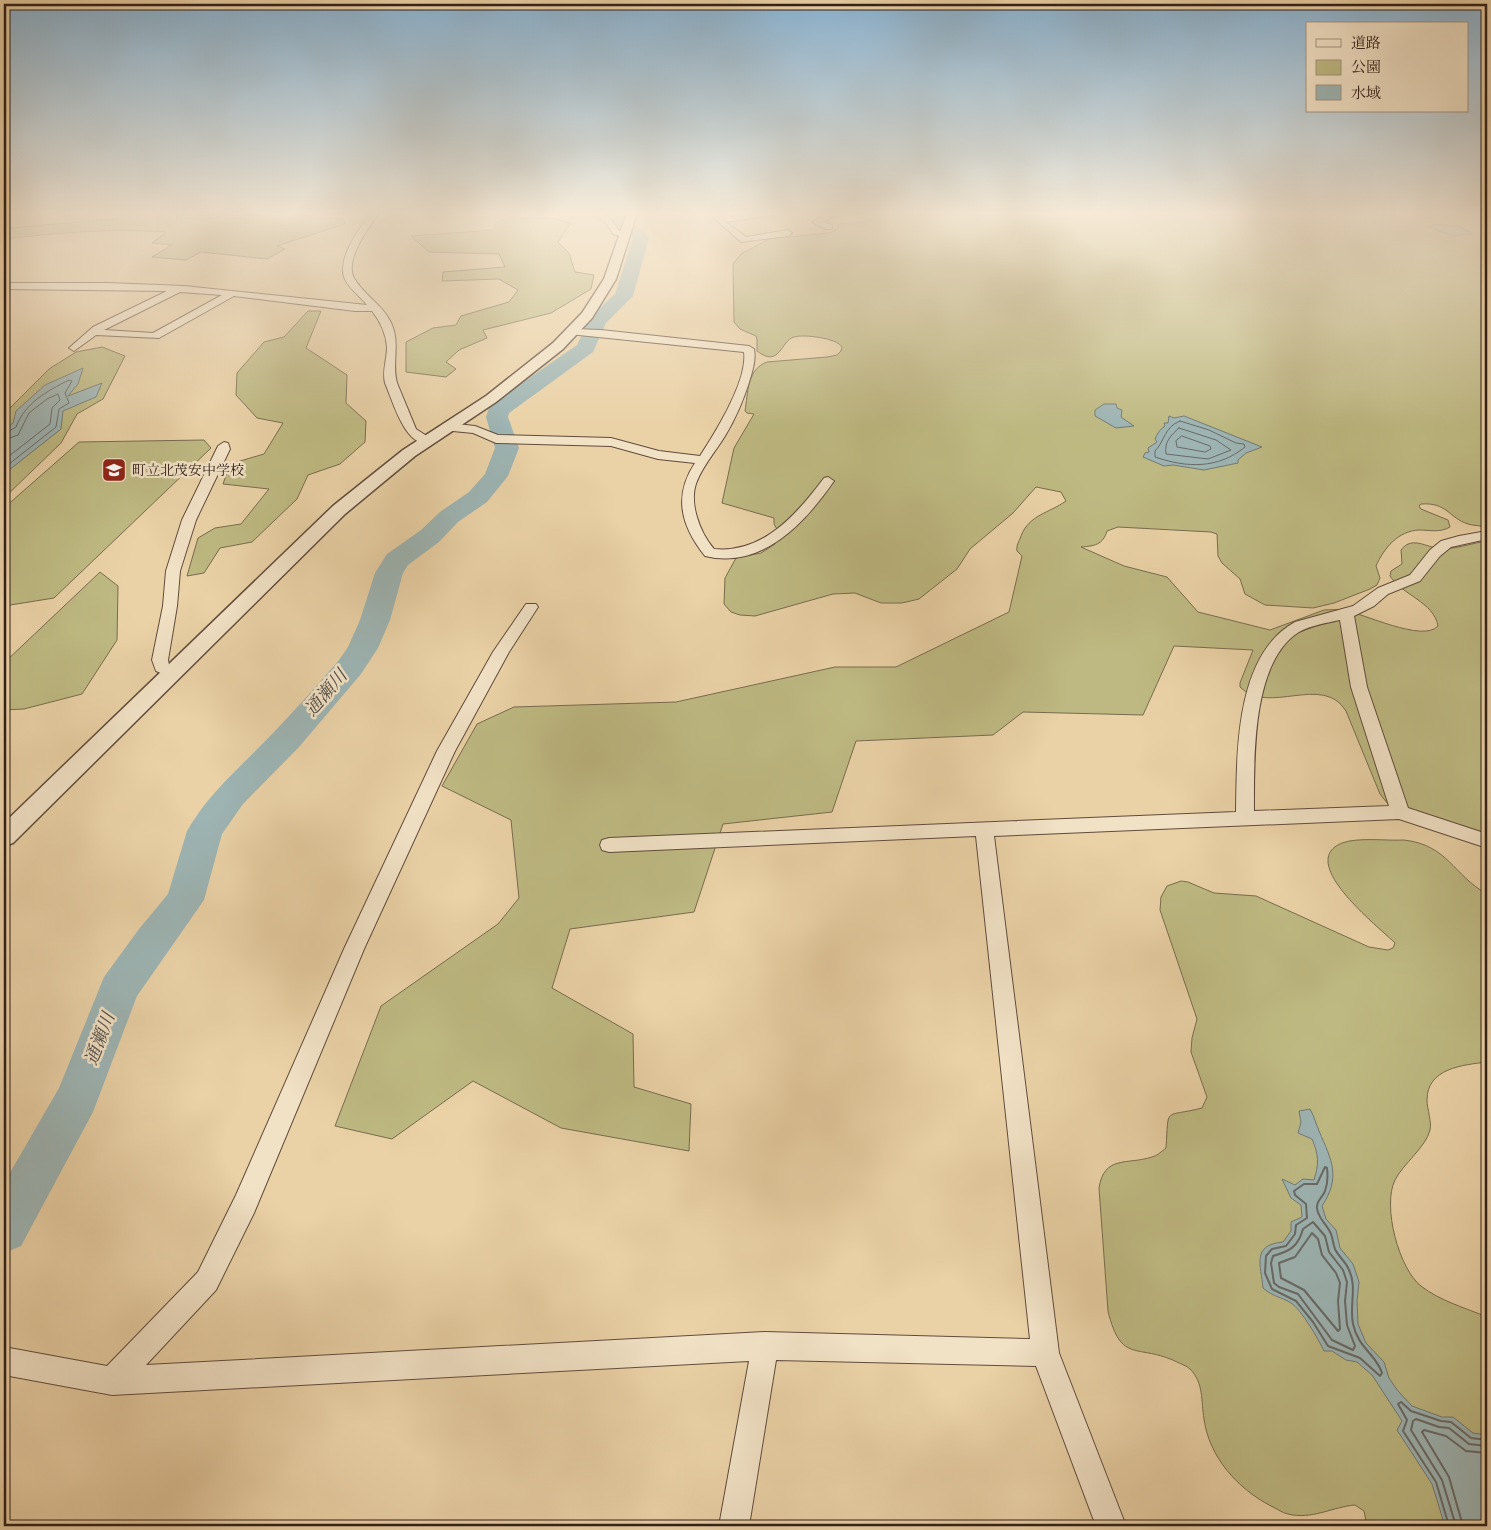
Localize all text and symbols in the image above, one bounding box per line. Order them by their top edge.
legend [1306,22,1468,112]
text: 道路 [1351,34,1381,52]
text: 公園 [1351,58,1381,76]
text: 水域 [1351,84,1381,102]
school or university icon: 町立北茂安中学校 [101,457,127,483]
place label: 町立北茂安中学校 [132,462,244,479]
water label: 通瀬川 [300,664,353,720]
water label: 通瀬川 [81,1008,120,1068]

